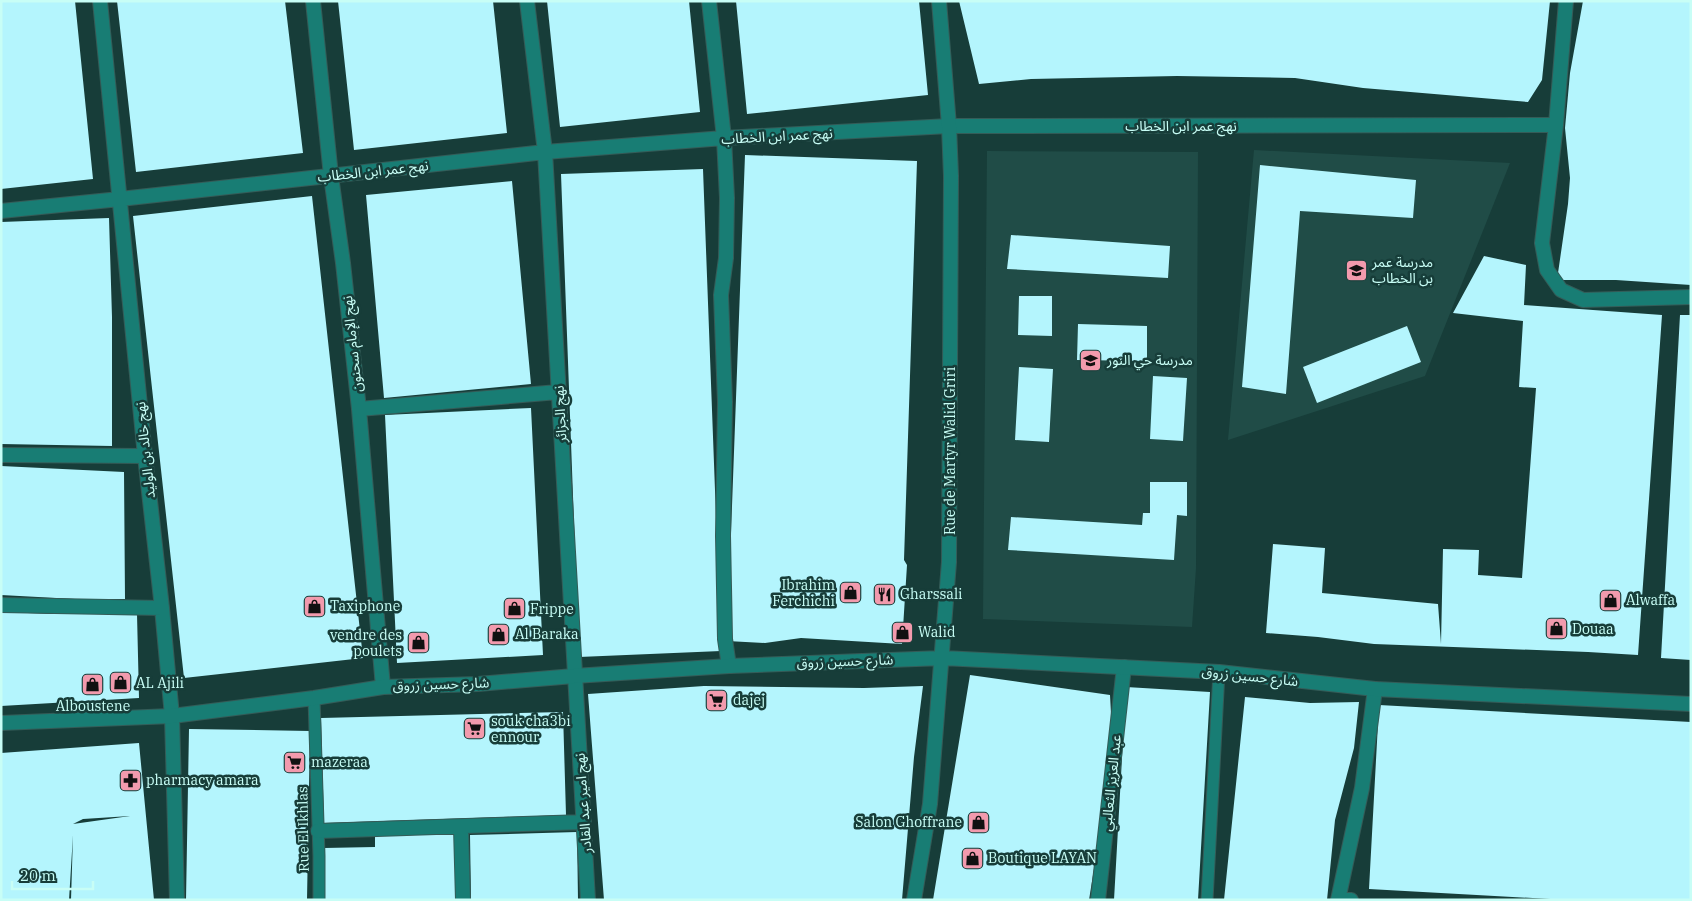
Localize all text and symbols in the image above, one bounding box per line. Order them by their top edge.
street label: نهج عمر ابن الخطاب [1125,117,1237,137]
street label: نهج عمر ابن الخطاب [721,124,833,150]
street label: نهج عمر ابن الخطاب [317,156,430,188]
place label: مدرسة عمر بن الخطاب [1371,253,1433,287]
school or university icon: مدرسة عمر بن الخطاب [1344,258,1368,282]
street label: نهج الإمام سحنون [338,294,368,393]
school or university icon: مدرسة حي النور [1079,348,1103,372]
place label: مدرسة حي النور [1106,351,1193,371]
street label: Rue de Martyr Walid Griri [941,367,959,535]
street label: نهج الجزائر [550,385,573,444]
street label: نهج خالد بن الوليد [131,400,161,499]
place label: Ibrahim Ferchichi [772,576,835,610]
shop icon: Ibrahim Ferchichi [839,581,863,605]
restaurant icon: Gharssali [872,582,896,606]
place label: Gharssali [900,585,963,603]
shop icon: Alwaffa [1598,588,1622,612]
place label: Alwaffa [1626,591,1676,609]
shop icon: Taxiphone [302,594,326,618]
place label: Taxiphone [330,597,400,615]
shop icon: Frippe [502,597,526,621]
place label: Frippe [530,600,574,618]
shop icon: Douaa [1544,617,1568,641]
shop icon: Walid [890,620,914,644]
place label: Douaa [1572,620,1614,638]
shop icon: Al Baraka [487,622,511,646]
place label: Walid [918,623,956,641]
place label: Al Baraka [515,625,579,643]
place label: vendre des poulets [330,626,402,660]
shop icon: vendre des poulets [406,631,430,655]
street label: شارع حسين زروق [796,650,894,674]
street label: شارع حسين زروق [1201,662,1299,692]
shop icon: AL Ajili [108,671,132,695]
shop icon: Alboustene [81,672,105,696]
street label: شارع حسين زروق [392,673,490,697]
place label: AL Ajili [136,674,184,692]
supermarket icon: dajej [705,688,729,712]
place label: dajej [733,691,765,709]
place label: Alboustene [56,697,130,715]
place label: souk cha3bi ennour [491,712,571,746]
supermarket icon: souk cha3bi ennour [463,717,487,741]
street label: عبد العزيز الثعالبي [1097,734,1127,833]
supermarket icon: mazeraa [283,750,307,774]
street label: نهج امير عبد القادر [571,752,598,855]
place label: mazeraa [311,753,368,771]
pharmacy icon: pharmacy amara [118,768,142,792]
place label: pharmacy amara [146,771,259,789]
street label: Rue El Ikhlas [293,786,313,872]
shop icon: Salon Ghoffrane [966,810,990,834]
place label: Salon Ghoffrane [855,813,962,831]
shop icon: Boutique LAYAN [960,846,984,870]
place label: Boutique LAYAN [988,849,1097,867]
scale bar [12,858,94,890]
text: 20 m [20,866,56,885]

